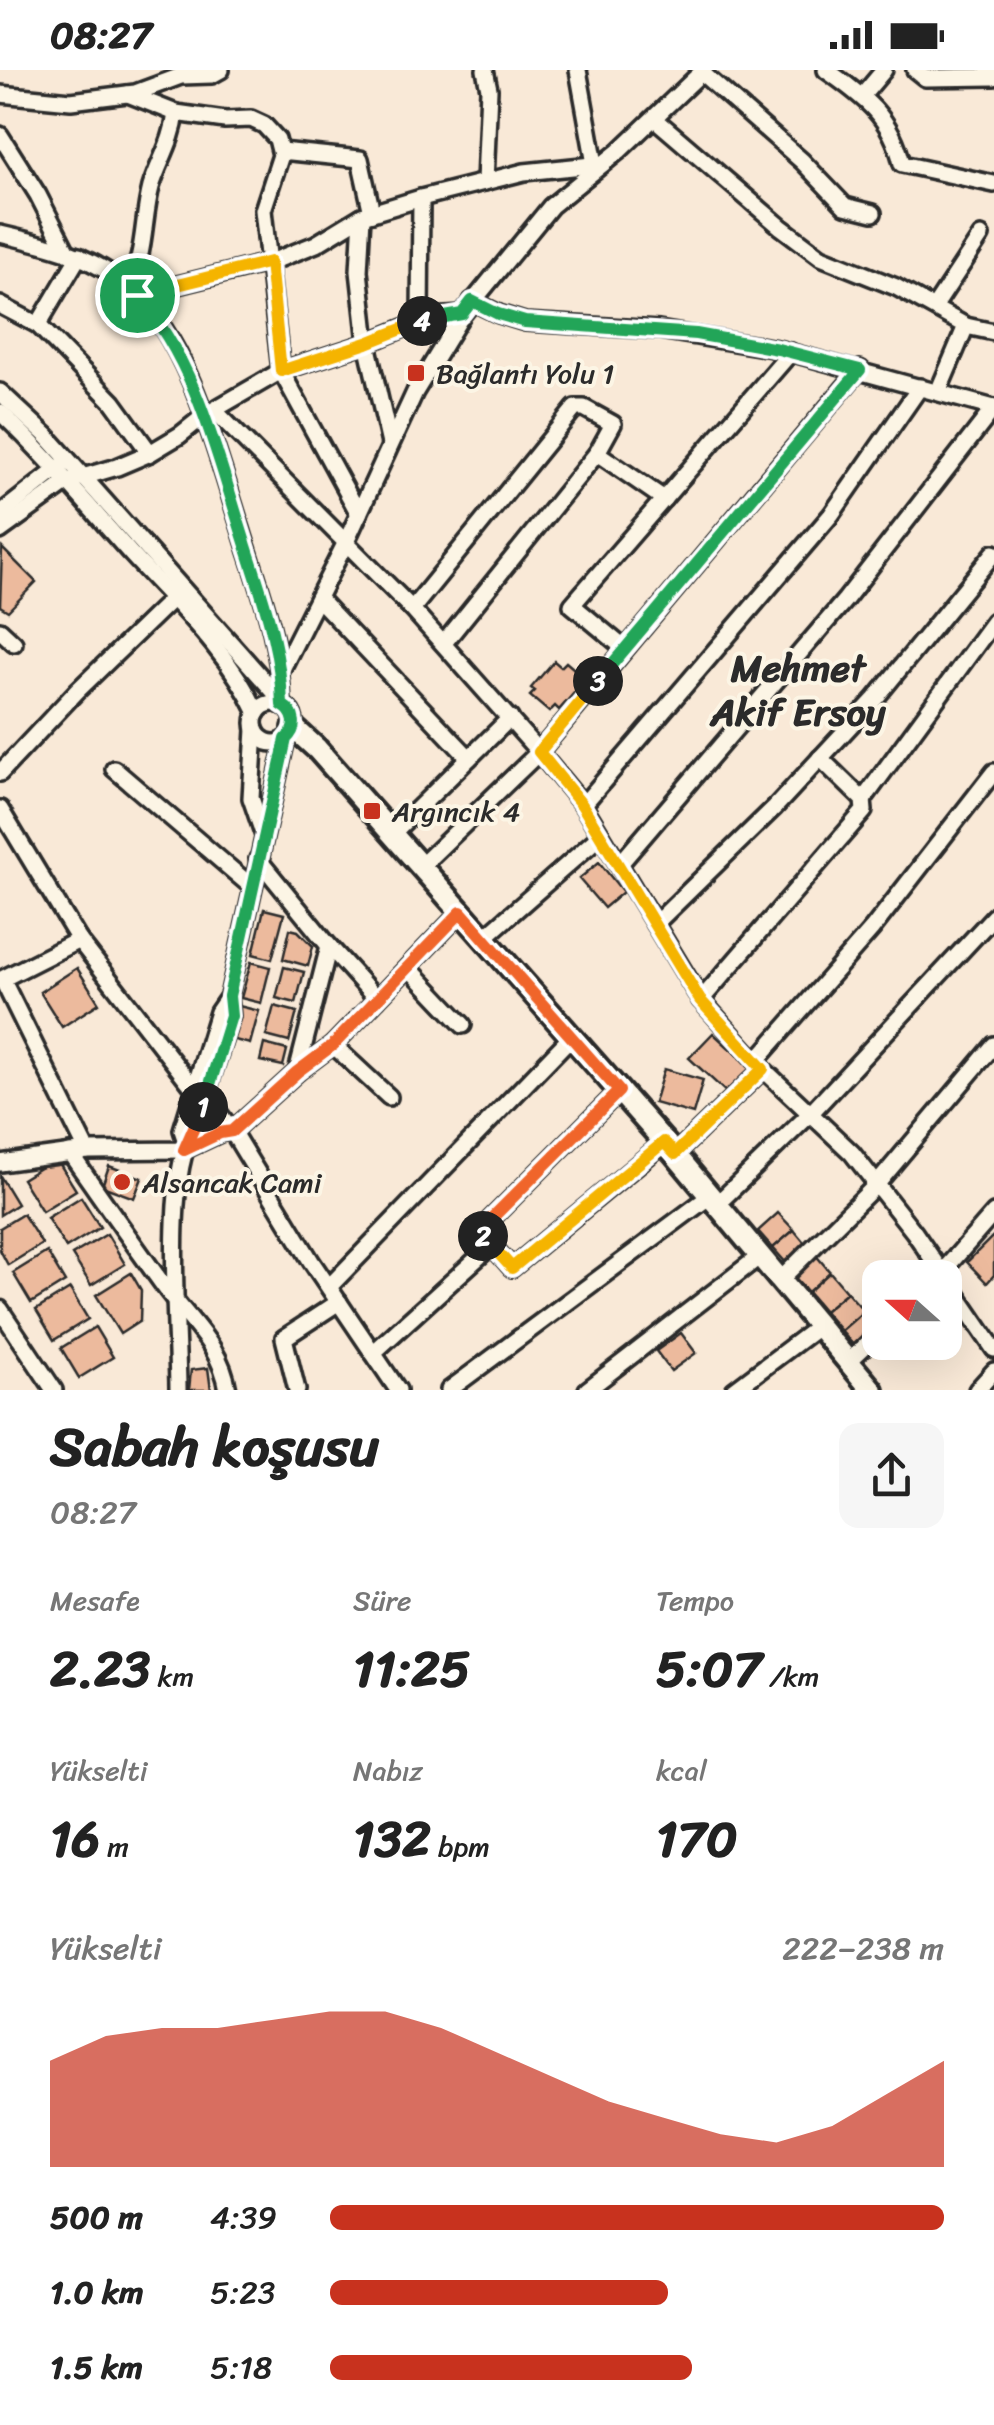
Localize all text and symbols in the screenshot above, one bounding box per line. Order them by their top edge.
text: 08:27 [50,2,152,69]
pin [95,253,180,338]
icon: arrive [110,268,165,323]
pin: 4 [397,296,447,346]
text: 4 [413,296,431,345]
place label: Bağlantı Yolu 1 [436,349,614,398]
marker: Bağlantı Yolu 1 [405,362,427,384]
district label: Mehmet Akif Ersoy [708,635,887,746]
pin: 3 [573,656,623,706]
text: 3 [590,656,606,705]
place label: Argıncık 4 [391,787,520,836]
marker: Argıncık 4 [361,800,383,822]
pin: 1 [178,1082,228,1132]
text: 1 [197,1082,209,1131]
place label: Alsancak Cami [141,1158,323,1207]
marker: Alsancak Cami [111,1171,133,1193]
pin: 2 [458,1211,508,1261]
text: 2 [475,1211,491,1260]
north arrow [862,1260,962,1360]
map controls [862,1260,962,1360]
text: Sabah koşusu [50,1398,379,1495]
button: share [839,1423,944,1528]
text: 08:27 [50,1484,136,1541]
text: Mesafe [50,1576,140,1625]
text: Süre [353,1576,411,1625]
text: Tempo [656,1576,734,1625]
text: 2.23 [50,1625,150,1714]
text: 11:25 [353,1625,470,1714]
text: 5:07 [656,1625,762,1714]
text: km [150,1652,194,1701]
text: /km [762,1652,819,1701]
text: Yükselti [50,1746,148,1795]
text: Nabız [353,1746,423,1795]
text: kcal [656,1746,707,1795]
text: 16 [50,1795,100,1884]
text: 132 [353,1795,431,1884]
text: 170 [656,1795,738,1884]
text: m [100,1822,129,1871]
text: bpm [431,1822,490,1871]
text: Yükselti [50,1920,162,1977]
text: 222–238 m [782,1920,944,1977]
text: 500 m [50,2189,143,2246]
text: 4:39 [210,2189,277,2246]
text: 1.0 km [50,2264,144,2321]
text: 5:23 [210,2264,275,2321]
text: 1.5 km [50,2339,143,2396]
text: 5:18 [210,2339,272,2396]

